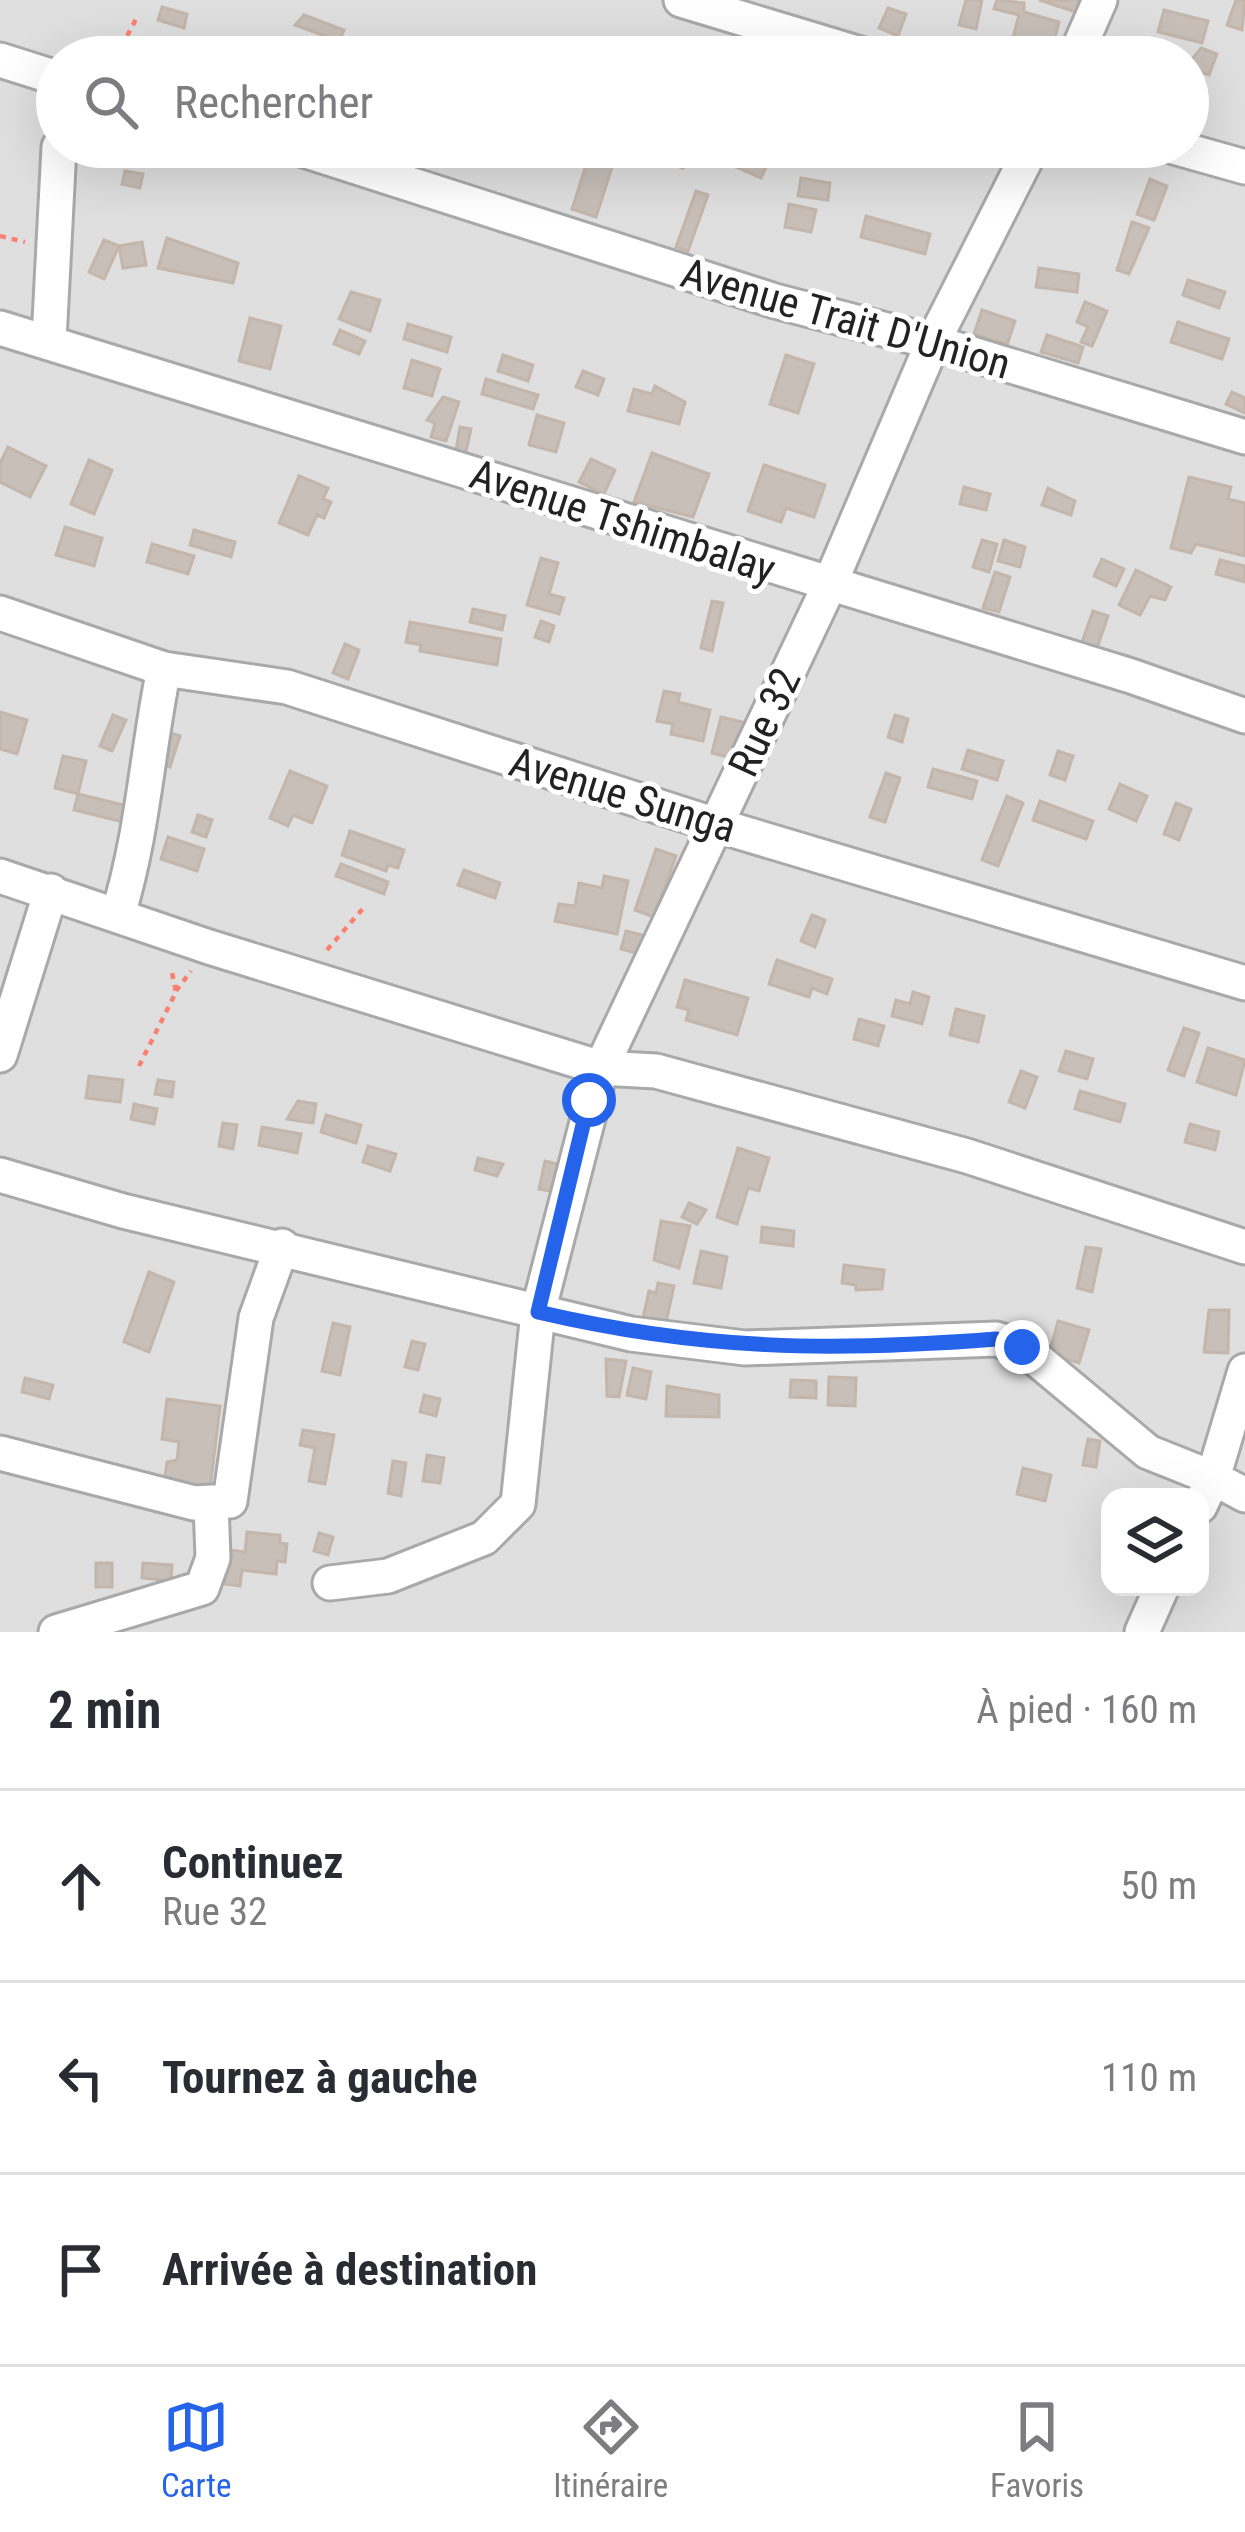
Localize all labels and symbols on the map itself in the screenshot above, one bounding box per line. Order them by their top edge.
street label: Avenue Trait D'Union [676,248,1016,389]
street label: Avenue Tshimbalay [464,449,781,594]
street label: Rue 32 [718,660,811,784]
street label: Avenue Sunga [504,737,742,852]
route start [562,1073,616,1127]
route end [995,1320,1049,1374]

